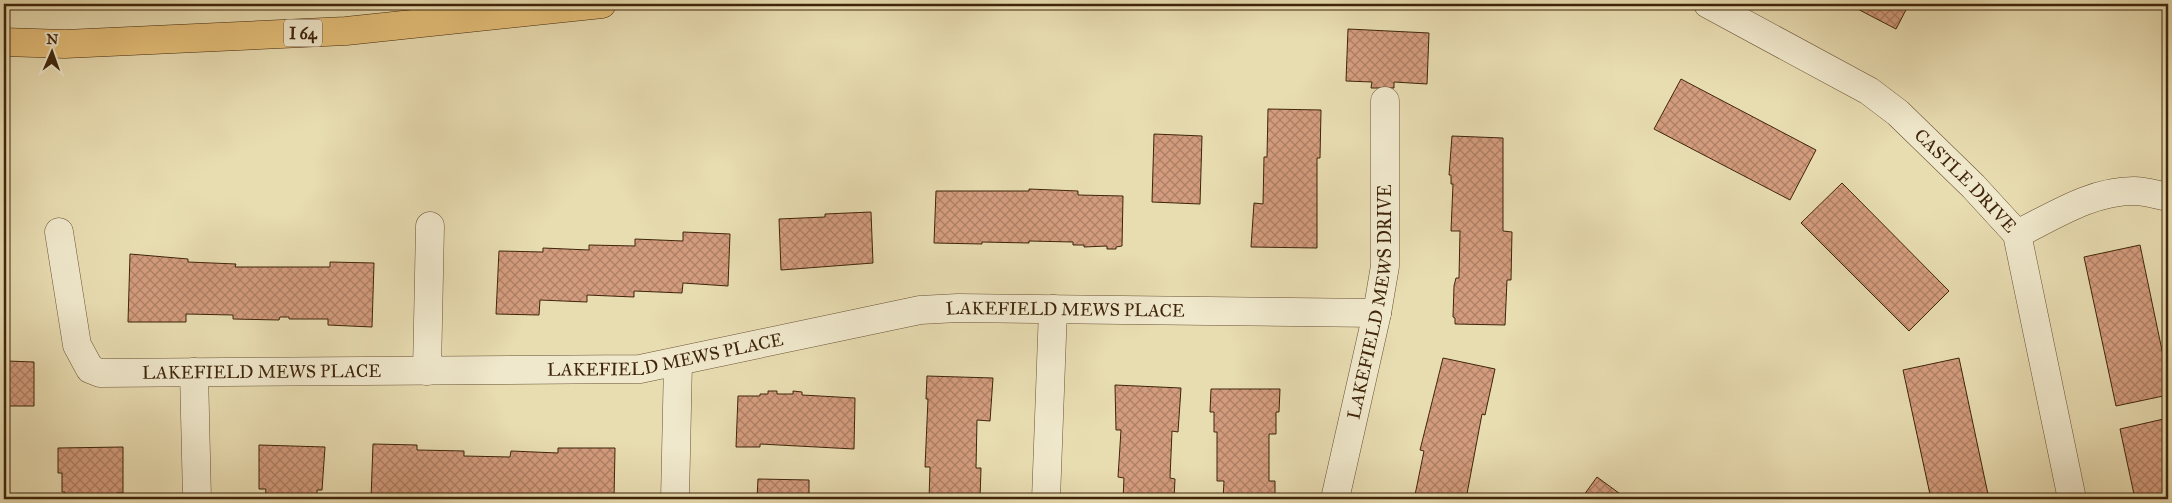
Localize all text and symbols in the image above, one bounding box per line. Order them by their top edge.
road number: I 64 [284,19,322,46]
north arrow [28,28,78,78]
text: N [46,31,59,48]
street label: CASTLE DRIVE [1910,124,2021,237]
street label: LAKEFIELD MEWS DRIVE [1342,184,1397,421]
street label: LAKEFIELD MEWS PLACE [945,297,1185,322]
street label: LAKEFIELD MEWS PLACE [547,328,785,381]
street label: LAKEFIELD MEWS PLACE [142,360,381,384]

